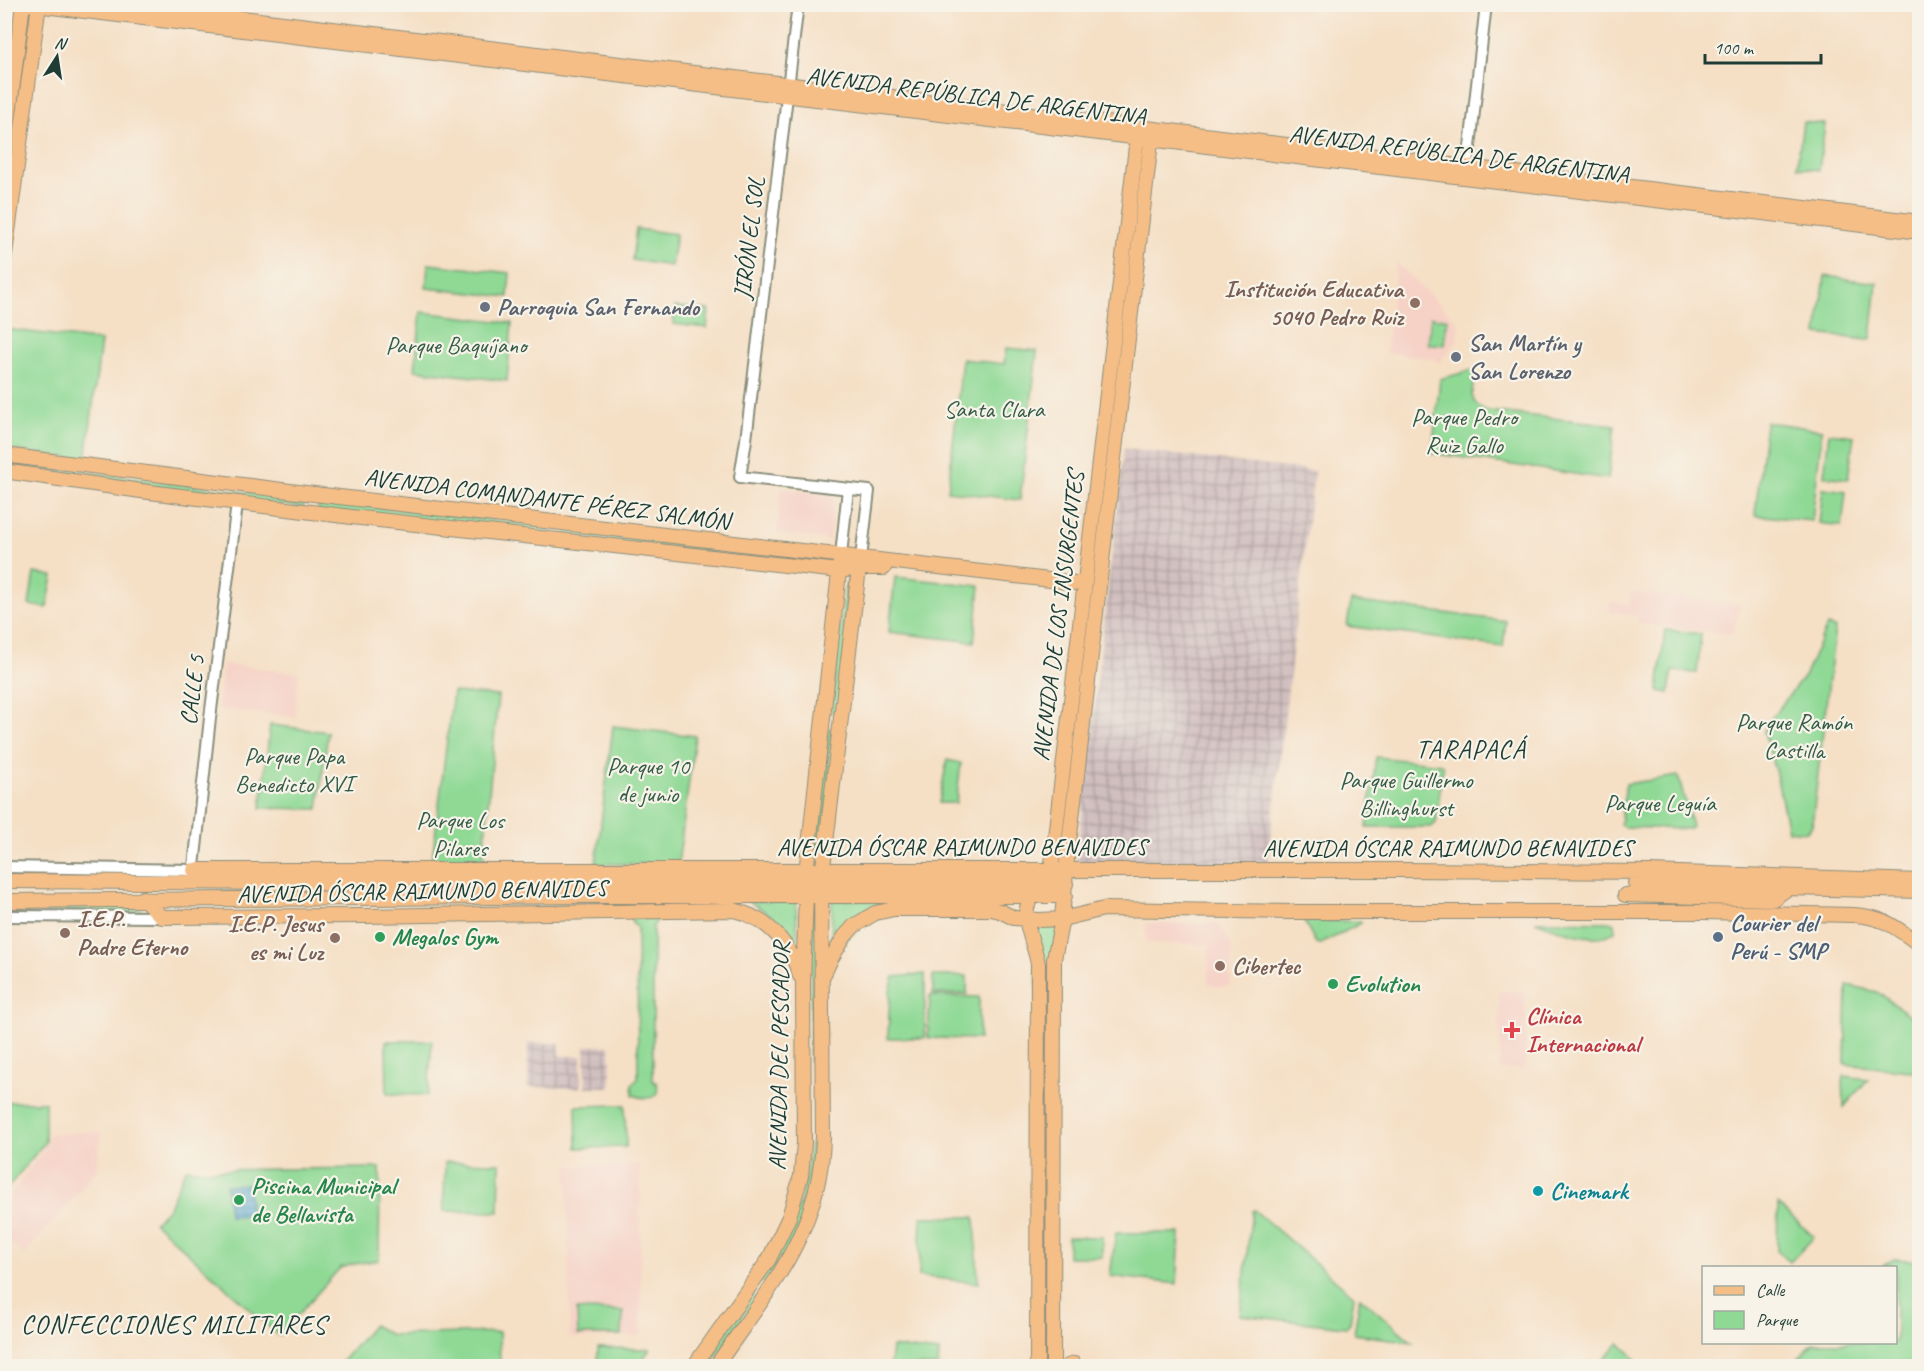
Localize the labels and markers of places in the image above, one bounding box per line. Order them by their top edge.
place label: Institución Educativa 5040 Pedro Ruiz [1224,274,1405,332]
place label: Parroquia San Fernando [497,292,701,322]
marker: Institución Educativa 5040 Pedro Ruiz [1408,296,1422,310]
marker: Parroquia San Fernando [478,300,492,314]
place label: San Martín y San Lorenzo [1468,328,1582,386]
marker: San Martín y San Lorenzo [1449,350,1463,364]
place label: I.E.P. Padre Eterno [77,904,190,962]
place label: Courier del Perú - SMP [1730,908,1830,966]
place label: I.E.P. Jesus es mi Luz [228,909,326,967]
place label: Megalos Gym [392,922,499,952]
marker: I.E.P. Padre Eterno [58,926,72,940]
marker: Megalos Gym [373,930,387,944]
marker: Courier del Perú - SMP [1711,930,1725,944]
marker: I.E.P. Jesus es mi Luz [328,931,342,945]
place label: Cibertec [1232,951,1301,981]
marker: Cibertec [1213,959,1227,973]
place label: Evolution [1345,969,1421,999]
marker: Evolution [1326,977,1340,991]
place label: Clínica Internacional [1526,1001,1644,1059]
marker: Clínica Internacional [1503,1021,1521,1039]
place label: Piscina Municipal de Bellavista [251,1171,400,1229]
place label: Cinemark [1550,1176,1630,1206]
marker: Cinemark [1531,1184,1545,1198]
marker: Piscina Municipal de Bellavista [232,1193,246,1207]

